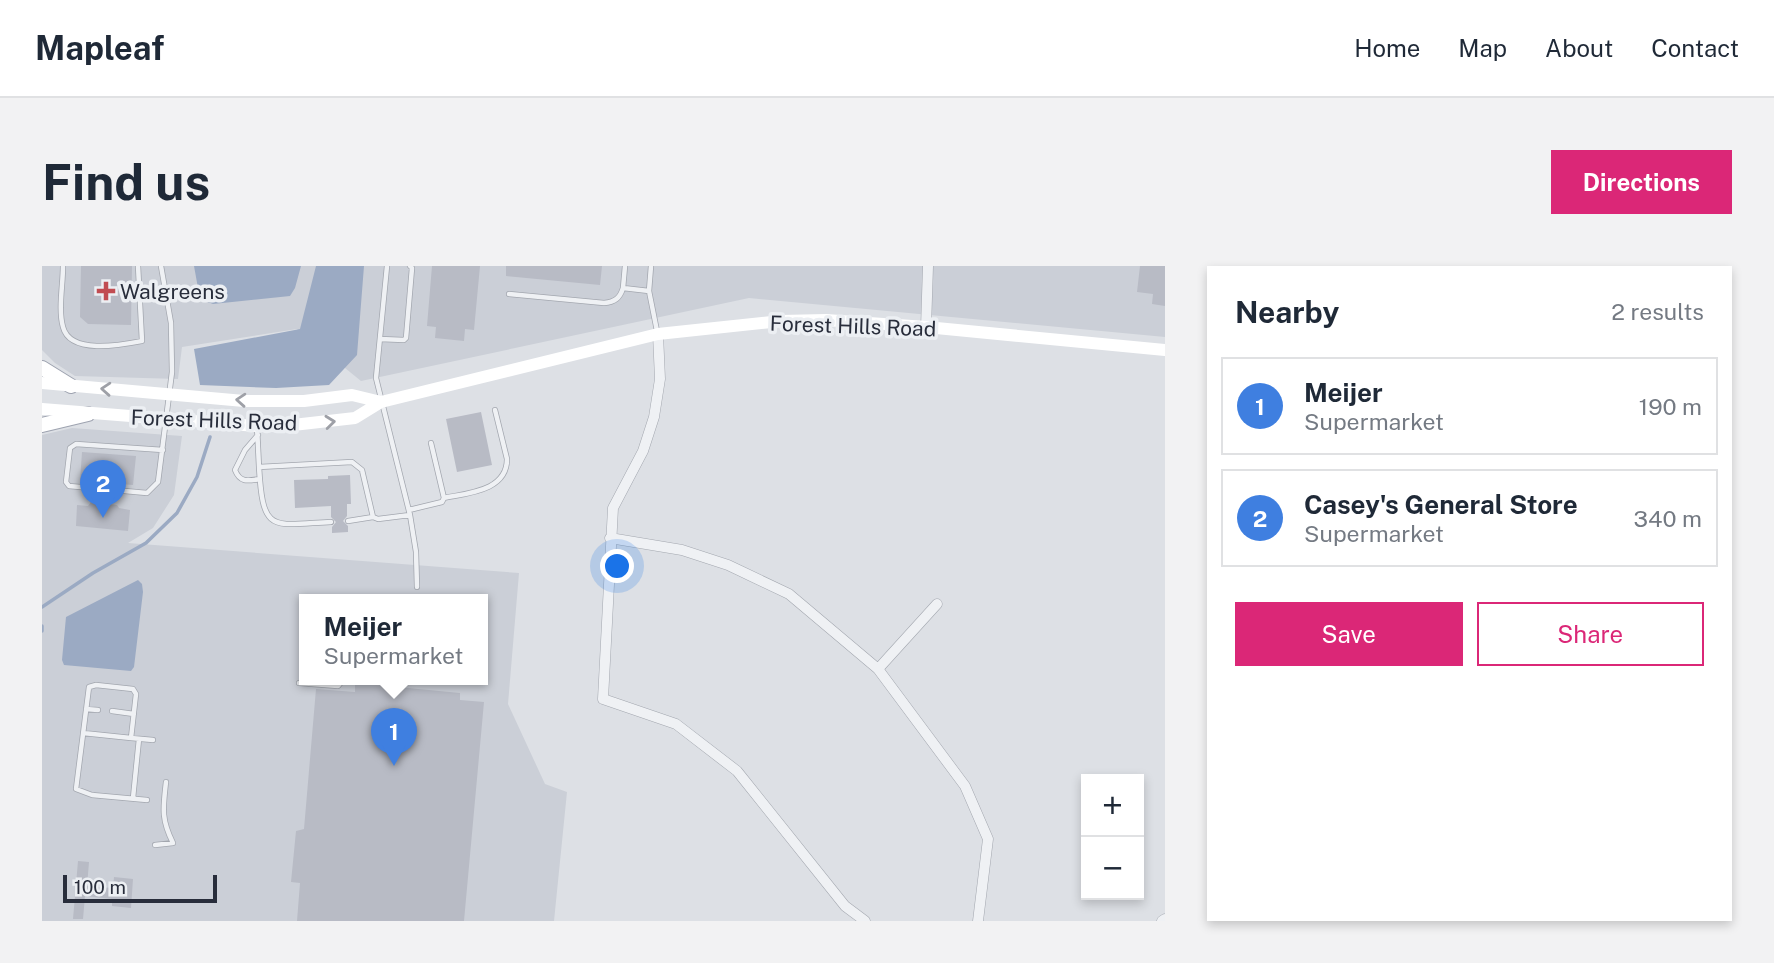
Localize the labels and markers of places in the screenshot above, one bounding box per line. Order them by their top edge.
place label: Walgreens [120,279,225,304]
marker: Walgreens [98,283,114,299]
pin: 2 [80,460,126,518]
pin: 1 [371,708,417,766]

